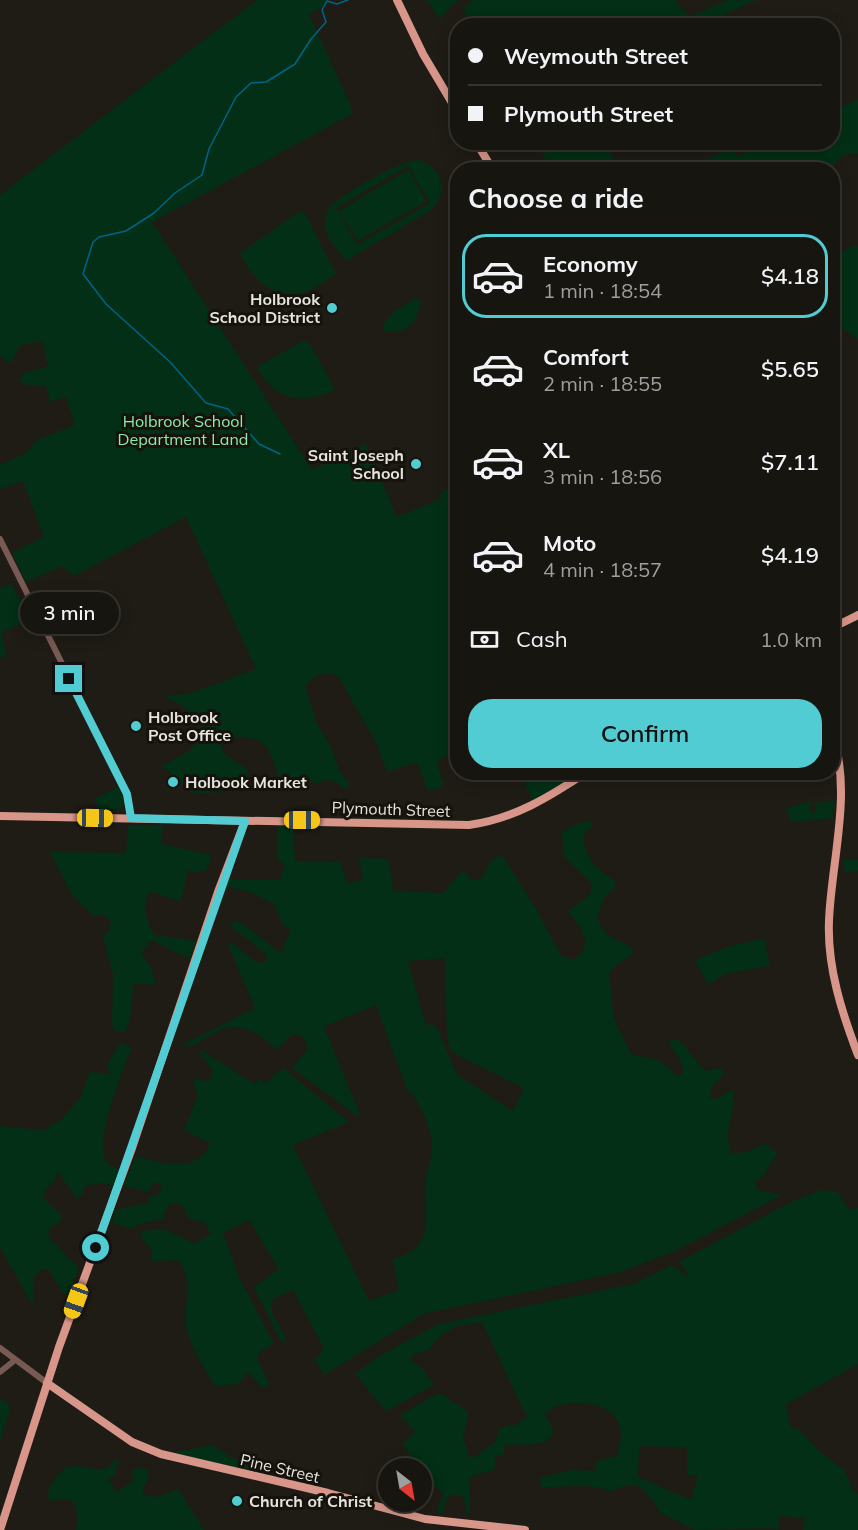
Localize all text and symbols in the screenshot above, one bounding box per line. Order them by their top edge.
text: Weymouth Street [504,42,688,70]
text: Plymouth Street [504,100,673,128]
text: Choose a ride [468,181,644,215]
icon: car [471,249,525,303]
text: Economy [543,250,638,278]
text: $4.18 [761,262,819,290]
text: 1 min · 18:54 [543,278,662,303]
place label: Holbrook School District [209,289,321,327]
marker: Holbrook School District [325,301,339,315]
icon: car [471,342,525,396]
text: Comfort [543,343,629,371]
text: $5.65 [761,355,819,383]
text: 2 min · 18:55 [543,371,662,396]
park label: Holbrook School Department Land [118,411,248,449]
icon: car [471,435,525,489]
text: XL [543,436,570,464]
place label: Saint Joseph School [308,445,404,483]
text: $7.11 [761,448,819,476]
marker: Saint Joseph School [409,457,423,471]
text: 3 min · 18:56 [543,464,662,489]
icon: car [471,528,525,582]
text: Moto [543,529,596,557]
text: $4.19 [761,541,819,569]
text: 4 min · 18:57 [543,557,662,582]
callout: 3 min [20,592,118,634]
text: 3 min [44,600,95,625]
icon: cash [468,623,501,656]
text: Cash [516,625,568,653]
text: 1.0 km [760,627,822,652]
route end [55,665,82,692]
button: Confirm [468,699,822,768]
place label: Holbrook Post Office [148,707,231,745]
marker: Holbrook Post Office [129,719,143,733]
place label: Holbook Market [185,772,307,792]
marker: Holbook Market [166,775,180,789]
street label: Plymouth Street [331,797,451,821]
car [77,809,113,827]
car [284,811,320,829]
route start [82,1234,109,1261]
car [61,1281,91,1321]
street label: Pine Street [238,1449,322,1487]
north arrow [378,1458,432,1512]
map controls [378,1458,432,1512]
place label: Church of Christ [249,1491,372,1511]
marker: Church of Christ [230,1494,244,1508]

